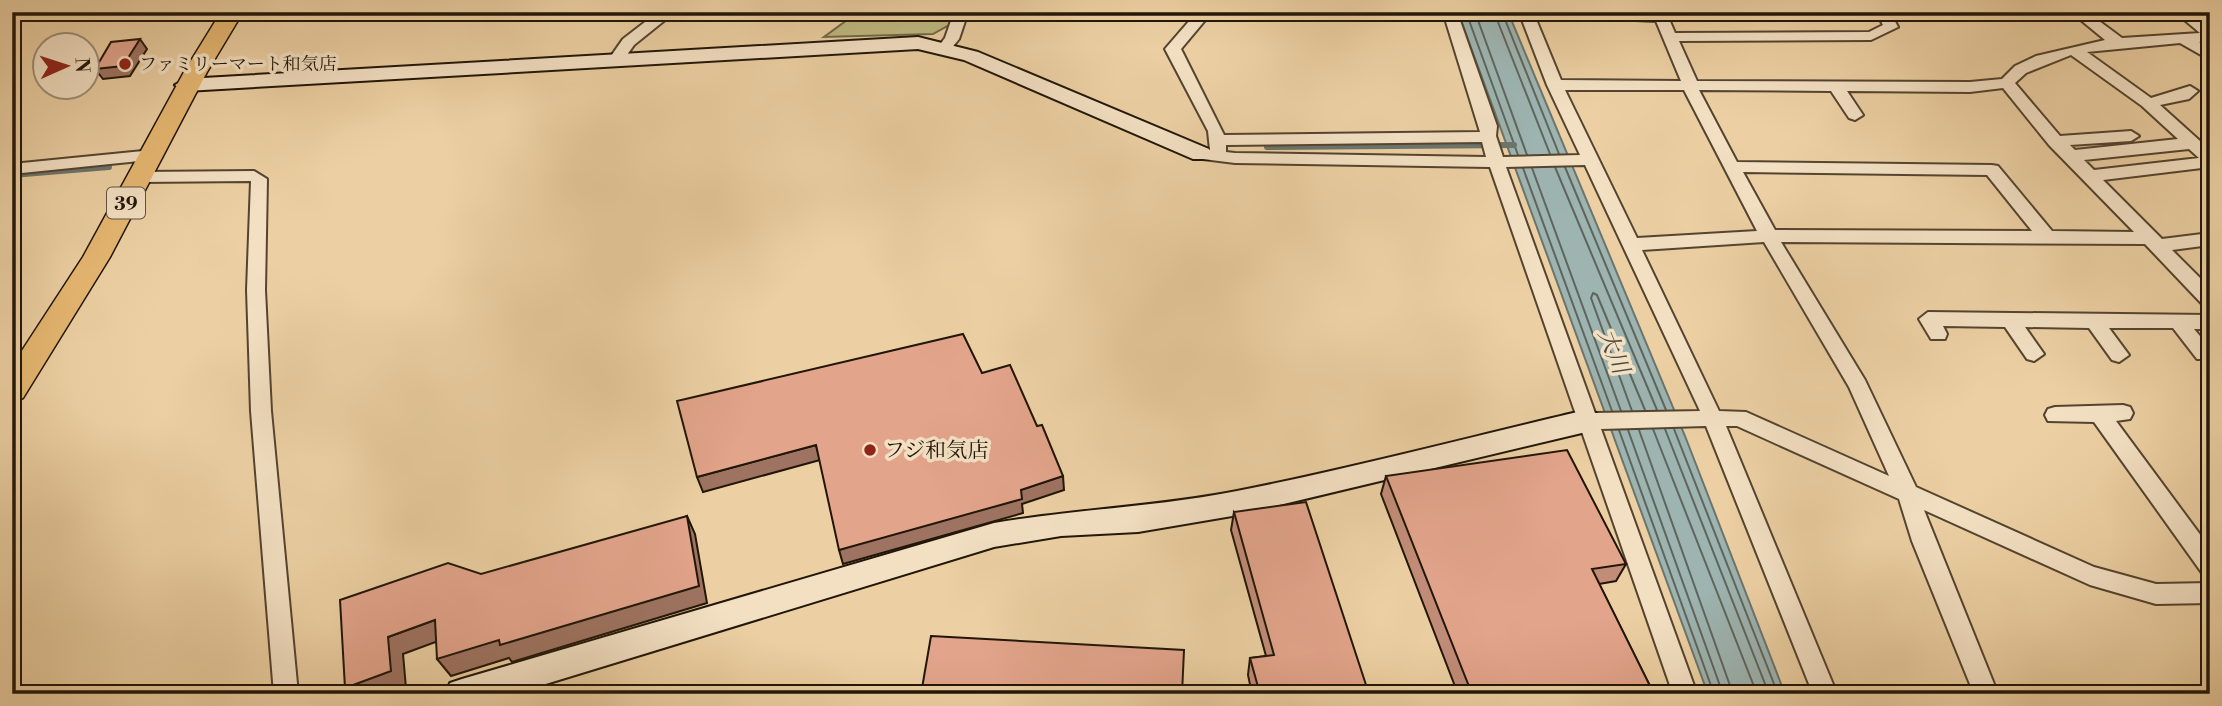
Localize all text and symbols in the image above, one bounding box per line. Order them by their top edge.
north arrow [32,32,102,102]
place label: ファミリーマート和気店 [139,53,337,76]
marker: ファミリーマート和気店 [117,56,133,72]
text: N [70,57,94,73]
road number: 39 [107,188,145,218]
water label: 大川 [1591,325,1636,381]
place label: フジ和気店 [884,438,988,464]
marker: フジ和気店 [862,442,878,458]

